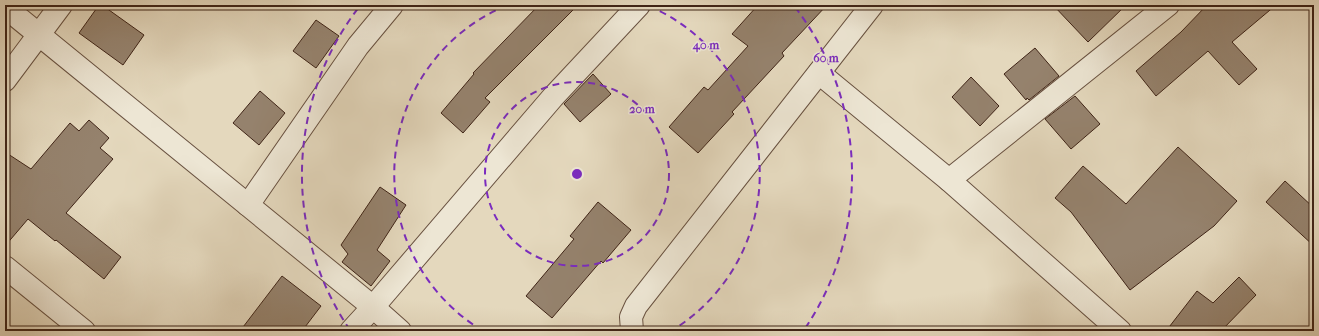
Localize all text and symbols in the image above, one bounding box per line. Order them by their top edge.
text: 40 m [692,38,720,53]
text: 60 m [813,51,840,65]
text: 20 m [629,102,656,116]
centre of rings [570,167,584,181]

